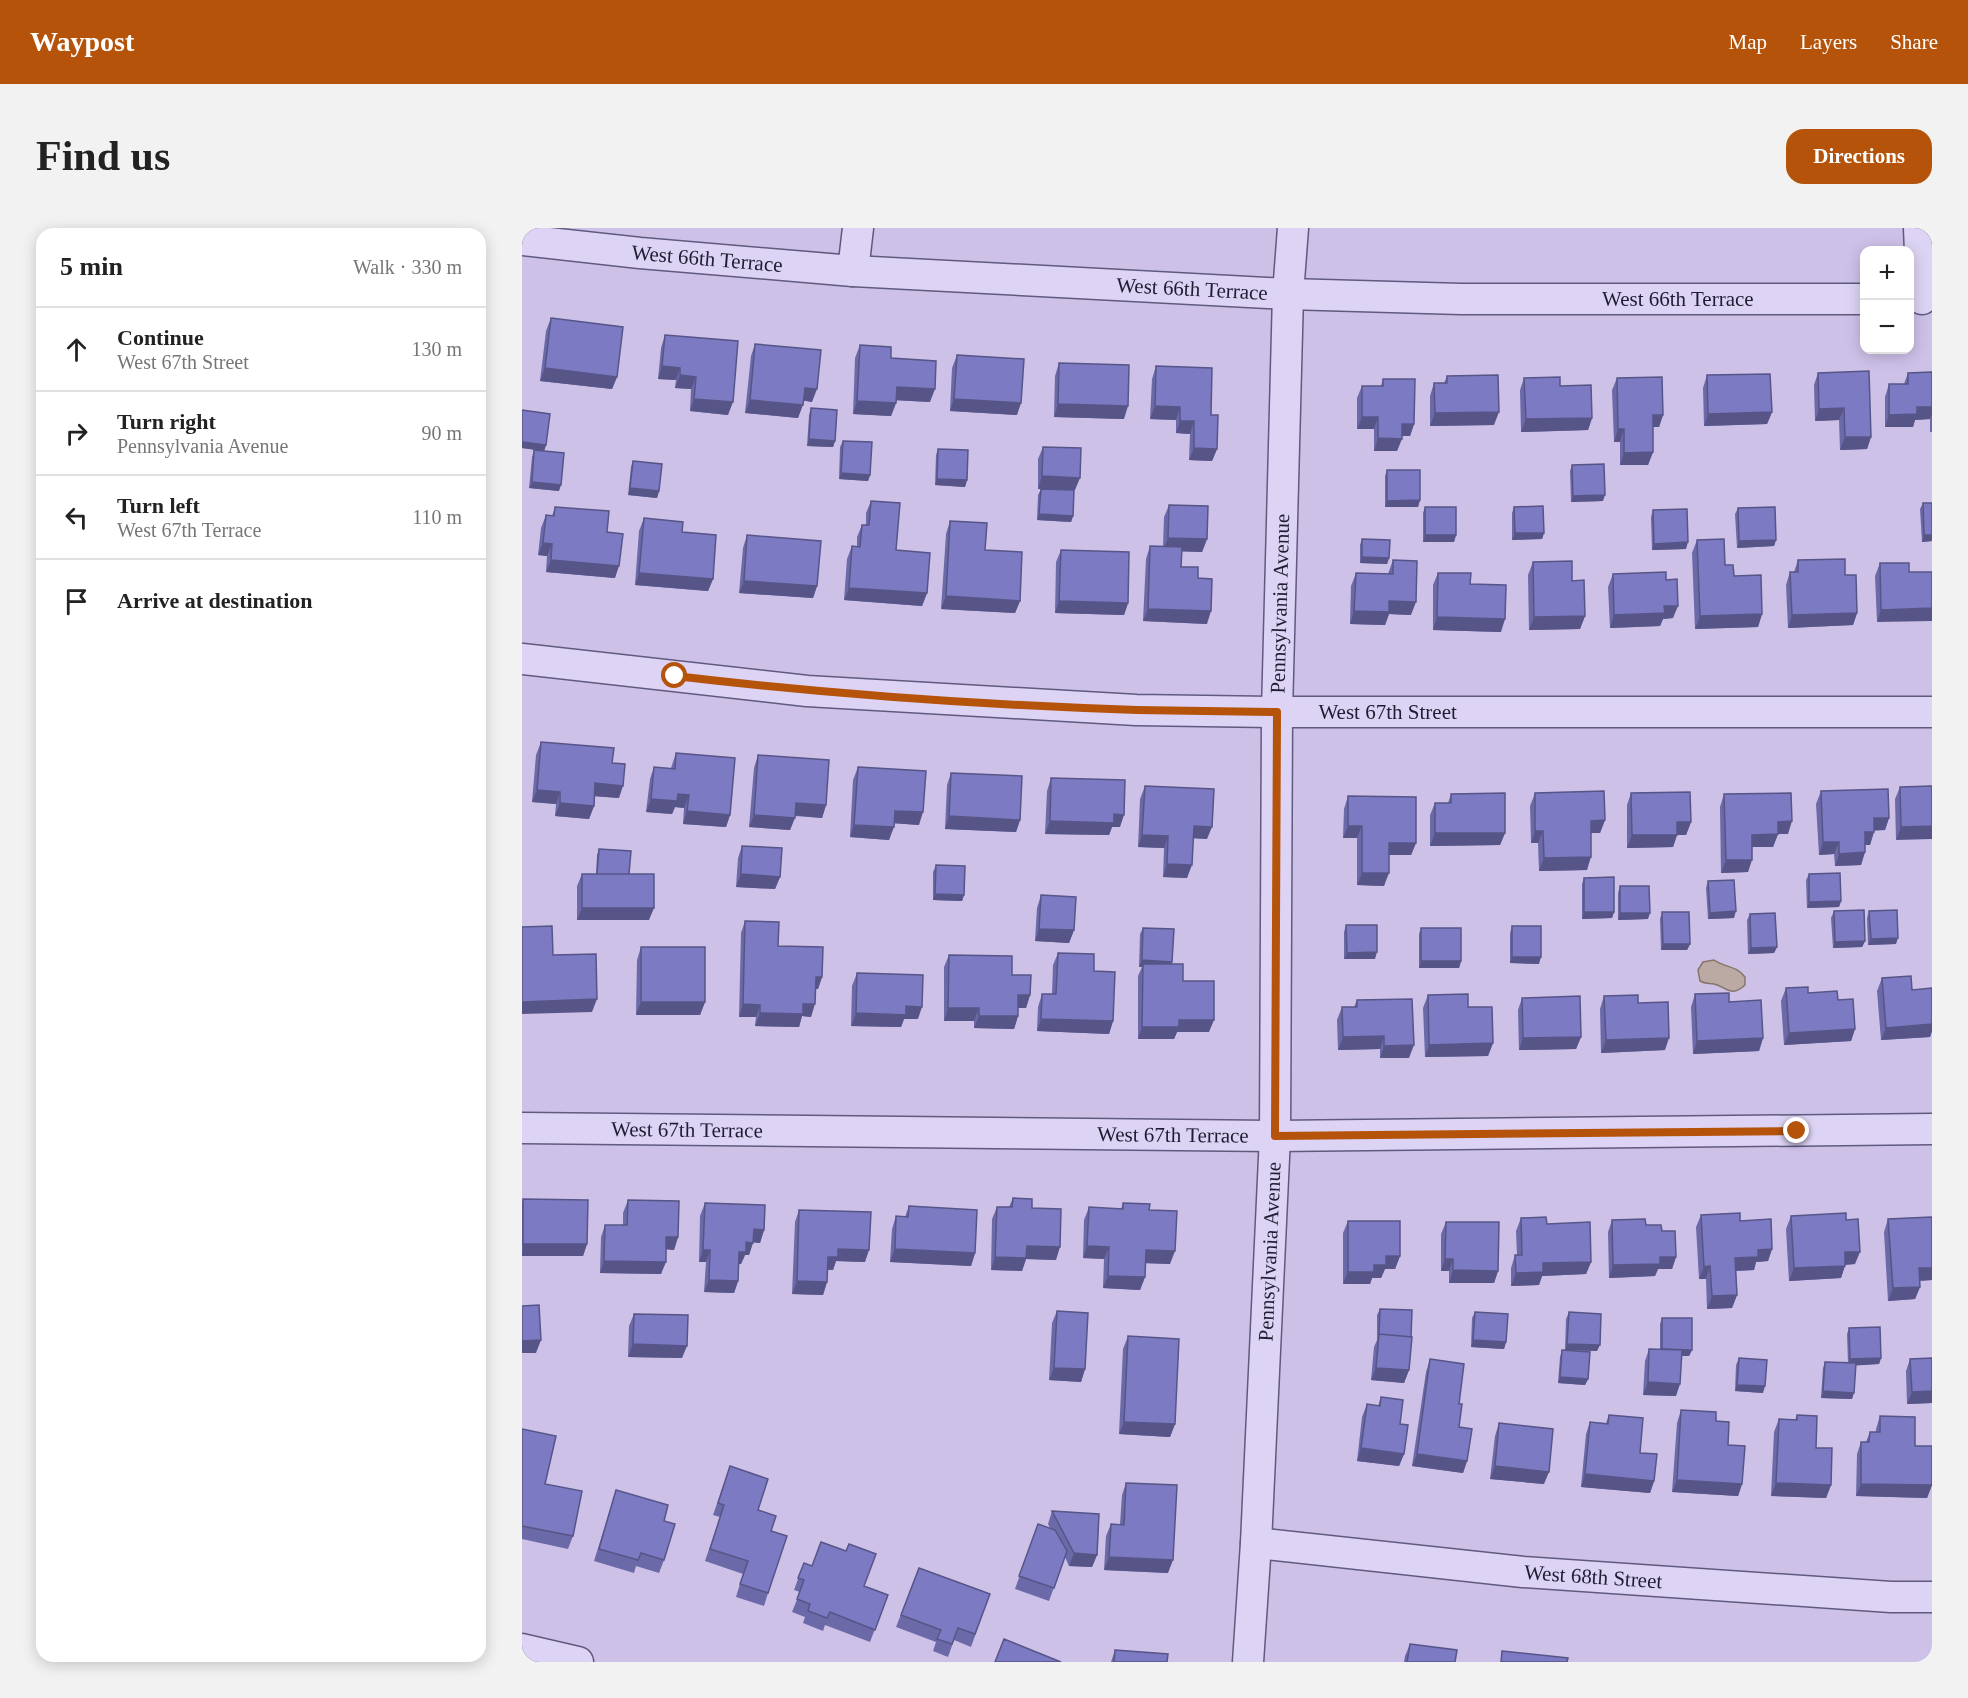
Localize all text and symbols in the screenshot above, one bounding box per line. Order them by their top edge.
text: Waypost [30,26,134,57]
text: Map [1729,30,1767,54]
text: Layers [1800,30,1857,54]
text: Share [1890,30,1938,54]
button: Directions [1786,129,1932,184]
text: Find us [36,133,170,179]
street label: West 66th Terrace [630,240,784,277]
map controls [1860,246,1914,354]
button: + [1860,246,1914,300]
text: 5 min [60,252,123,281]
text: Walk · 330 m [353,256,462,278]
street label: West 66th Terrace [1116,273,1268,305]
street label: West 66th Terrace [1602,287,1754,311]
button: − [1860,300,1914,354]
text: Continue [117,325,204,350]
icon: ahead [60,333,93,366]
text: 130 m [411,338,462,360]
text: West 67th Street [117,351,249,373]
text: Turn right [117,409,216,434]
icon: right [60,417,93,450]
text: 90 m [421,422,462,444]
text: Pennsylvania Avenue [117,435,288,457]
text: Turn left [117,493,200,518]
icon: left [60,501,93,534]
text: 110 m [412,506,462,528]
street label: Pennsylvania Avenue [1265,514,1294,694]
text: West 67th Terrace [117,519,261,541]
icon: arrive [60,585,93,618]
text: Arrive at destination [117,588,313,613]
route start [661,662,687,688]
street label: West 67th Street [1318,700,1457,724]
street label: West 67th Terrace [611,1117,763,1143]
route end [1783,1117,1809,1143]
street label: West 67th Terrace [1097,1122,1249,1148]
street label: Pennsylvania Avenue [1253,1161,1286,1342]
street label: West 68th Street [1523,1560,1663,1593]

